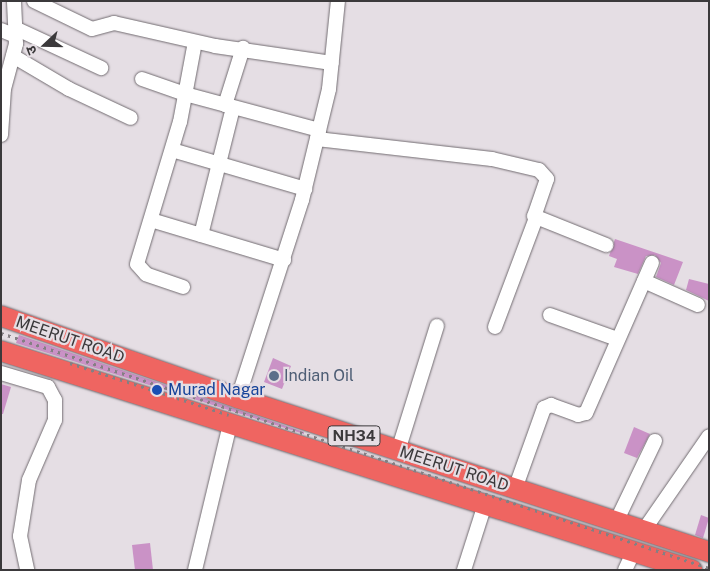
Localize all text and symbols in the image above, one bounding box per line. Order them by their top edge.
north arrow [20,20,70,70]
text: उ [22,44,40,57]
street label: MEERUT ROAD [13,312,127,368]
place label: Indian Oil [284,366,354,386]
marker: Indian Oil [268,370,280,382]
place label: Murad Nagar [168,380,265,400]
marker: Murad Nagar [150,383,164,397]
road number: NH34 [326,424,382,448]
street label: MEERUT ROAD [397,442,511,496]

